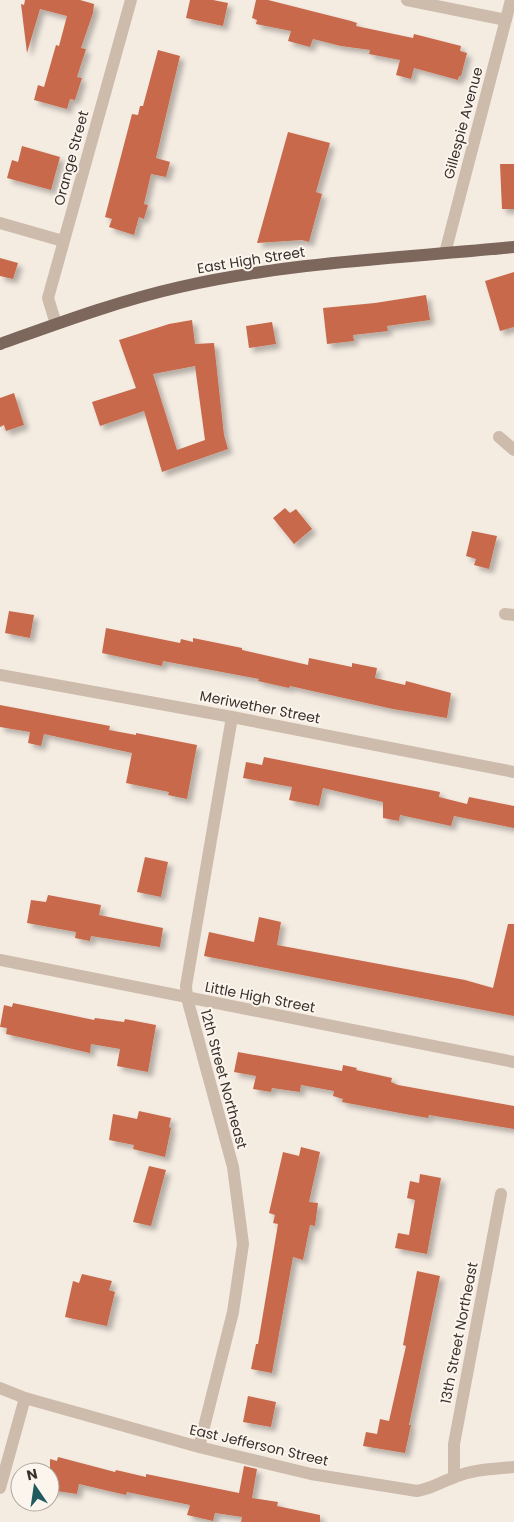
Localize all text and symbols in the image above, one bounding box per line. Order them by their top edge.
street label: Gillespie Avenue [438,65,488,181]
street label: Orange Street [49,108,93,208]
street label: East High Street [196,242,306,278]
street label: Meriwether Street [198,686,322,728]
street label: Little High Street [203,977,317,1017]
street label: 12th Street Northeast [196,1007,252,1151]
street label: 13th Street Northeast [435,1260,483,1406]
street label: East Jefferson Street [188,1419,330,1471]
north arrow [10,1462,60,1512]
text: N [25,1463,39,1485]

